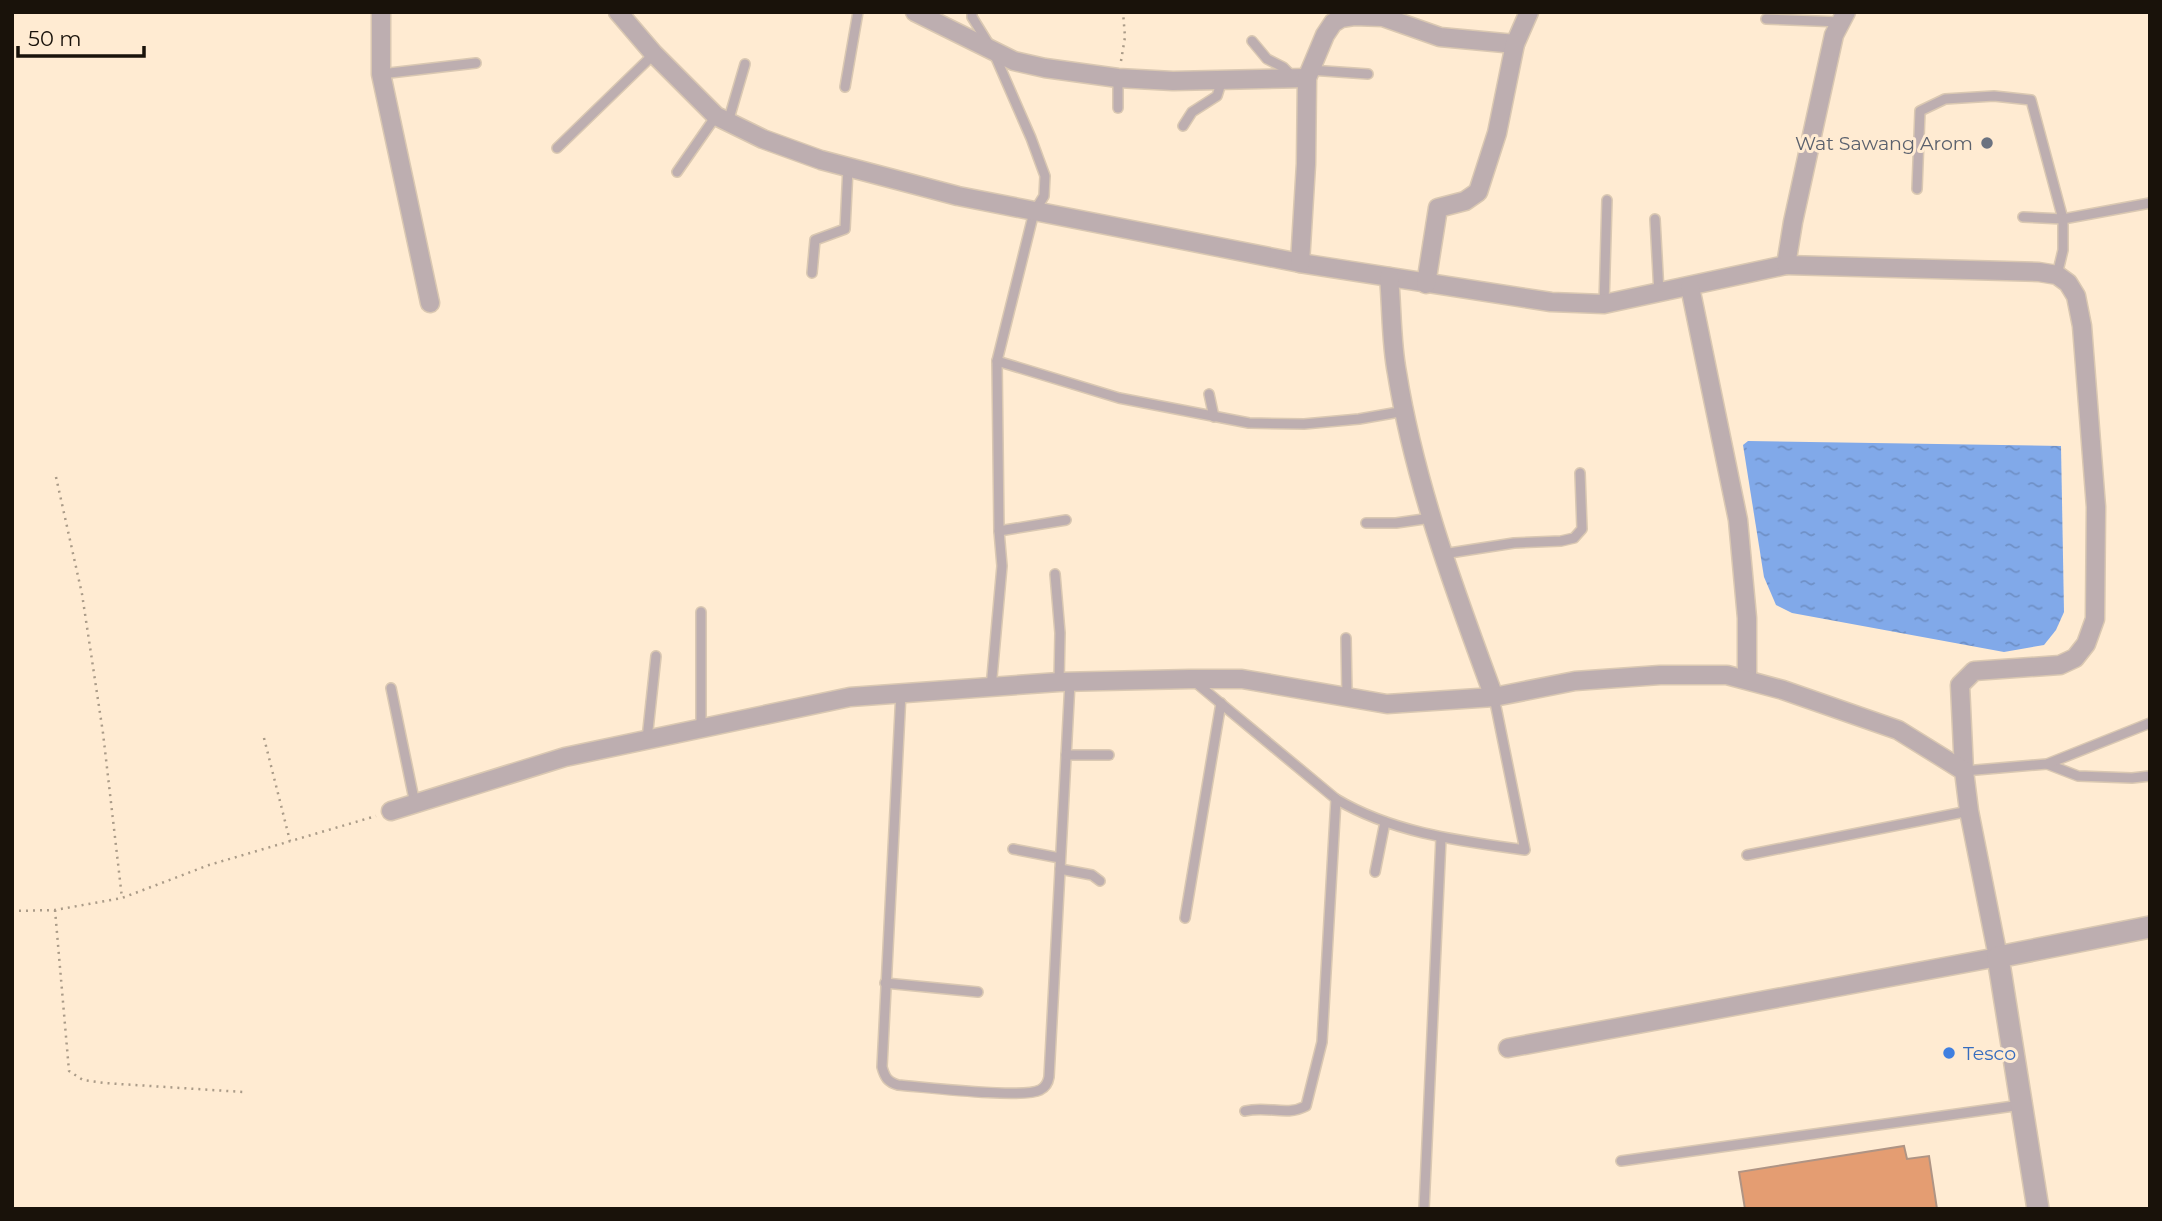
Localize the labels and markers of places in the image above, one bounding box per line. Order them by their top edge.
place label: Wat Sawang Arom [1795,132,1973,155]
marker: Wat Sawang Arom [1979,135,1995,151]
place label: Tesco [1963,1042,2016,1065]
marker: Tesco [1941,1045,1957,1061]

